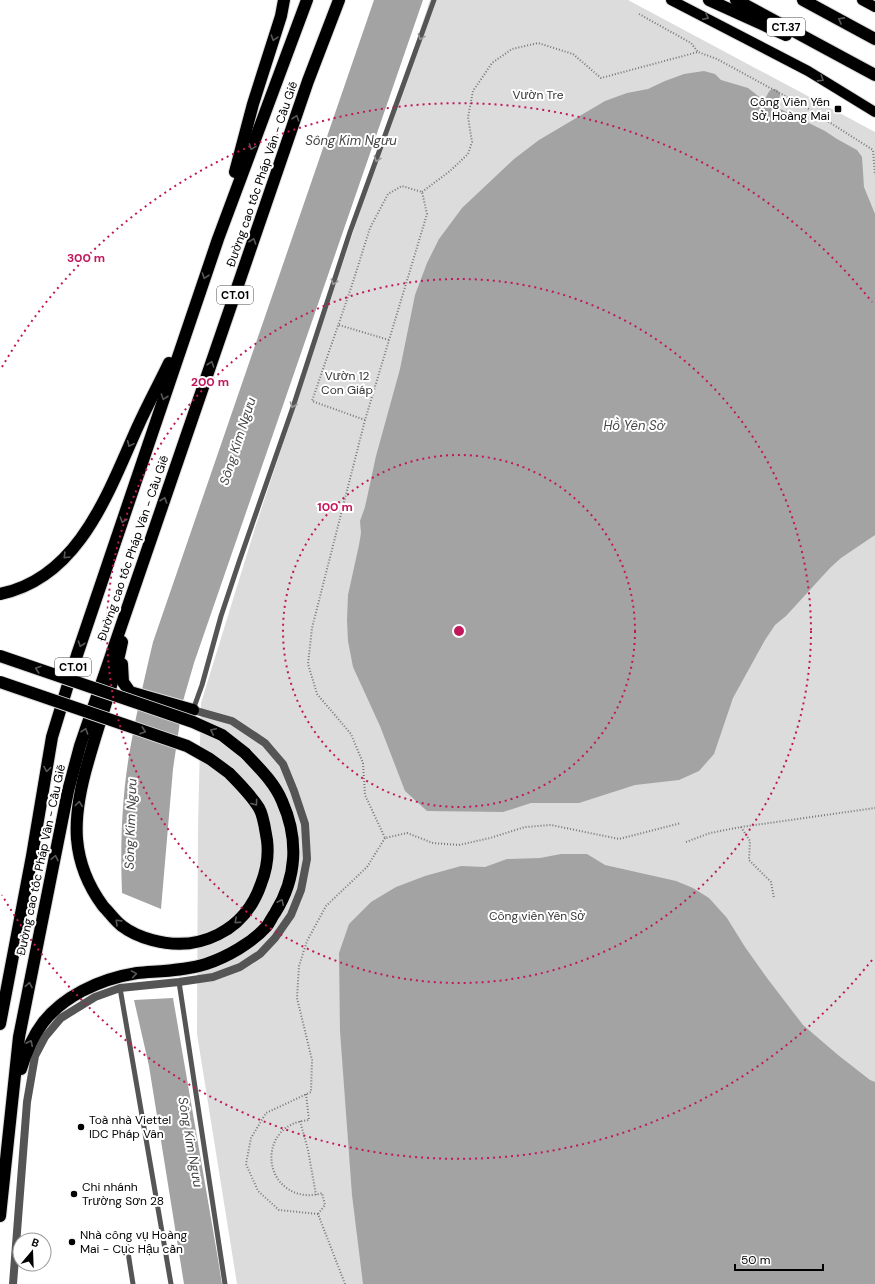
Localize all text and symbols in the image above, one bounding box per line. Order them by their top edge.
one-way arrow [702,13,710,20]
road number: CT.37 [767,18,805,36]
one-way arrow [837,18,845,25]
one-way arrow [417,33,425,40]
one-way arrow [270,34,279,41]
one-way arrow [817,74,824,81]
street label: Đường cao tốc Pháp Vân - Cầu Giẽ [223,79,301,269]
park label: Vườn Tre [512,87,564,103]
place label: Công Viên Yên Sở, Hoàng Mai [750,94,830,124]
marker: Công Viên Yên Sở, Hoàng Mai [833,104,843,114]
one-way arrow [291,115,299,122]
water label: Sông Kim Ngưu [305,132,397,149]
one-way arrow [248,144,256,151]
one-way arrow [373,155,381,162]
one-way arrow [249,238,257,245]
text: 300 m [67,250,105,266]
one-way arrow [202,273,210,280]
one-way arrow [330,278,339,285]
road number: CT.01 [217,286,253,304]
one-way arrow [206,361,215,368]
park label: Vườn 12 Con Giáp [321,368,373,398]
text: 200 m [191,374,229,390]
one-way arrow [161,394,169,401]
water label: Sông Kim Ngưu [215,395,260,487]
one-way arrow [289,402,298,409]
water label: Hồ Yên Sở [603,417,666,434]
one-way arrow [127,440,135,447]
street label: Đường cao tốc Pháp Vân - Cầu Giẽ [94,453,172,643]
one-way arrow [160,497,168,504]
text: 100 m [317,499,353,515]
one-way arrow [119,517,127,524]
one-way arrow [63,551,71,559]
centre of rings [452,624,466,638]
one-way arrow [77,640,86,647]
road number: CT.01 [55,658,91,676]
one-way arrow [35,665,42,673]
one-way arrow [139,726,146,735]
one-way arrow [80,728,89,735]
one-way arrow [210,728,218,736]
street label: Đường cao tốc Pháp Vân - Cầu Giẽ [13,763,69,957]
one-way arrow [43,766,52,772]
water label: Sông Kim Ngưu [120,778,141,870]
one-way arrow [250,798,257,805]
one-way arrow [74,801,83,807]
one-way arrow [50,854,58,861]
one-way arrow [276,899,284,907]
park label: Công viên Yên Sở [489,908,585,924]
one-way arrow [234,917,242,924]
one-way arrow [115,919,123,927]
one-way arrow [131,970,137,979]
one-way arrow [25,982,33,988]
one-way arrow [25,1039,33,1047]
water label: Sông Kim Ngưu [174,1096,207,1189]
place label: Toà nhà Viettel IDC Pháp Vân [89,1112,171,1142]
marker: Toà nhà Viettel IDC Pháp Vân [76,1122,86,1132]
place label: Chi nhánh Trường Sơn 28 [82,1179,164,1209]
marker: Chi nhánh Trường Sơn 28 [69,1189,79,1199]
place label: Nhà công vụ Hoàng Mai - Cục Hậu cần [80,1227,188,1257]
north arrow [12,1232,52,1272]
text: B [30,1235,41,1250]
marker: Nhà công vụ Hoàng Mai - Cục Hậu cần [67,1237,77,1247]
scale bar [735,1246,823,1272]
text: 50 m [741,1252,770,1268]

